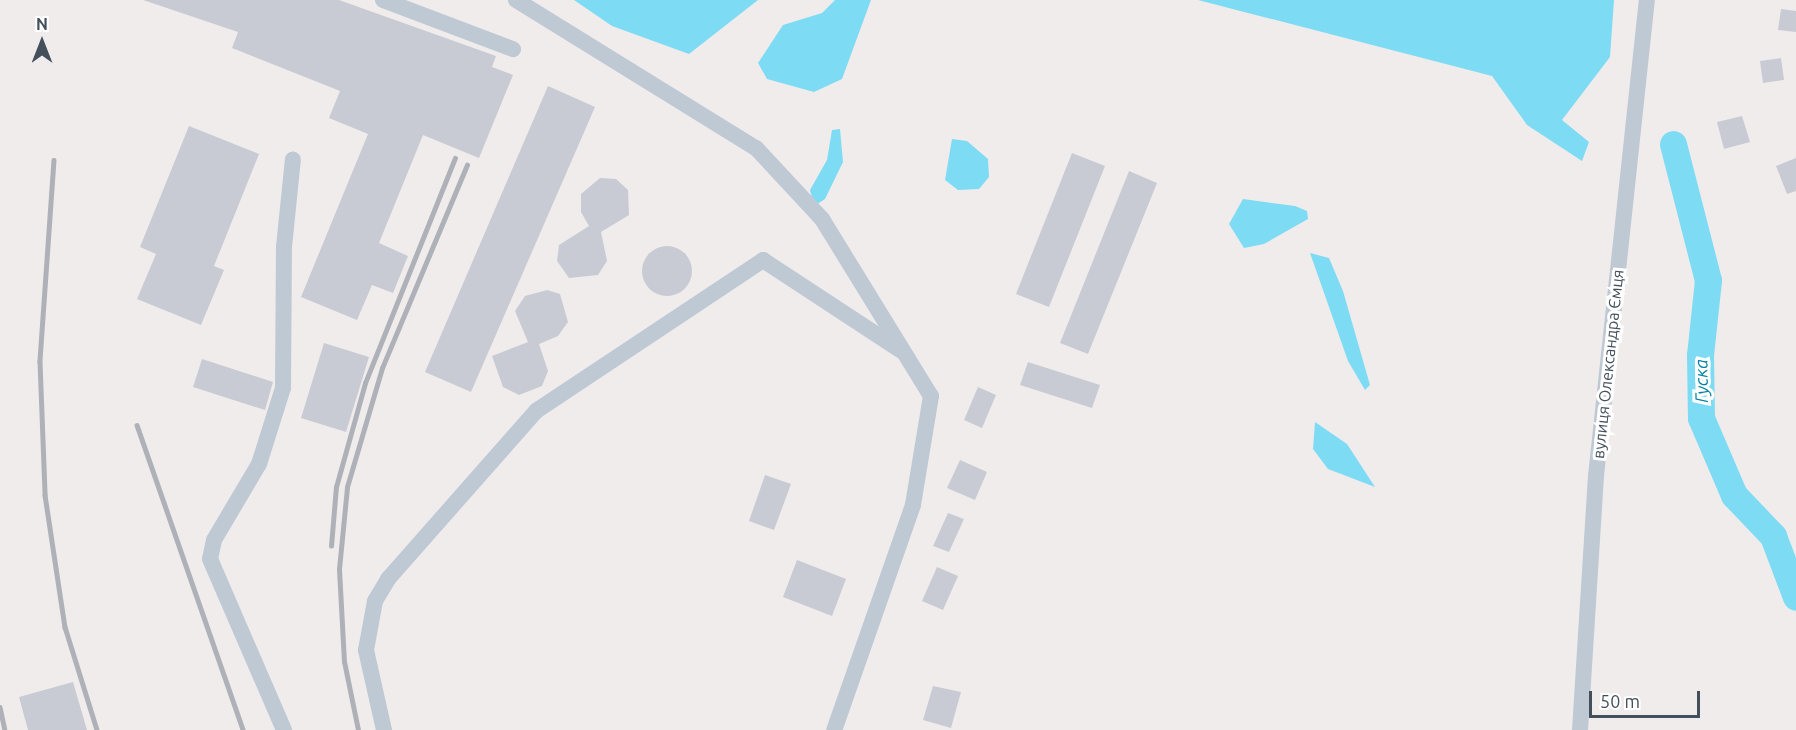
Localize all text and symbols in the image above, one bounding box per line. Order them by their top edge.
north arrow [12,12,72,72]
text: N [36,15,48,33]
street label: вулиця Олександра Ємця [1589,268,1627,460]
water label: Гуска [1690,359,1712,403]
scale bar [1592,679,1703,717]
text: 50 m [1600,691,1640,711]

